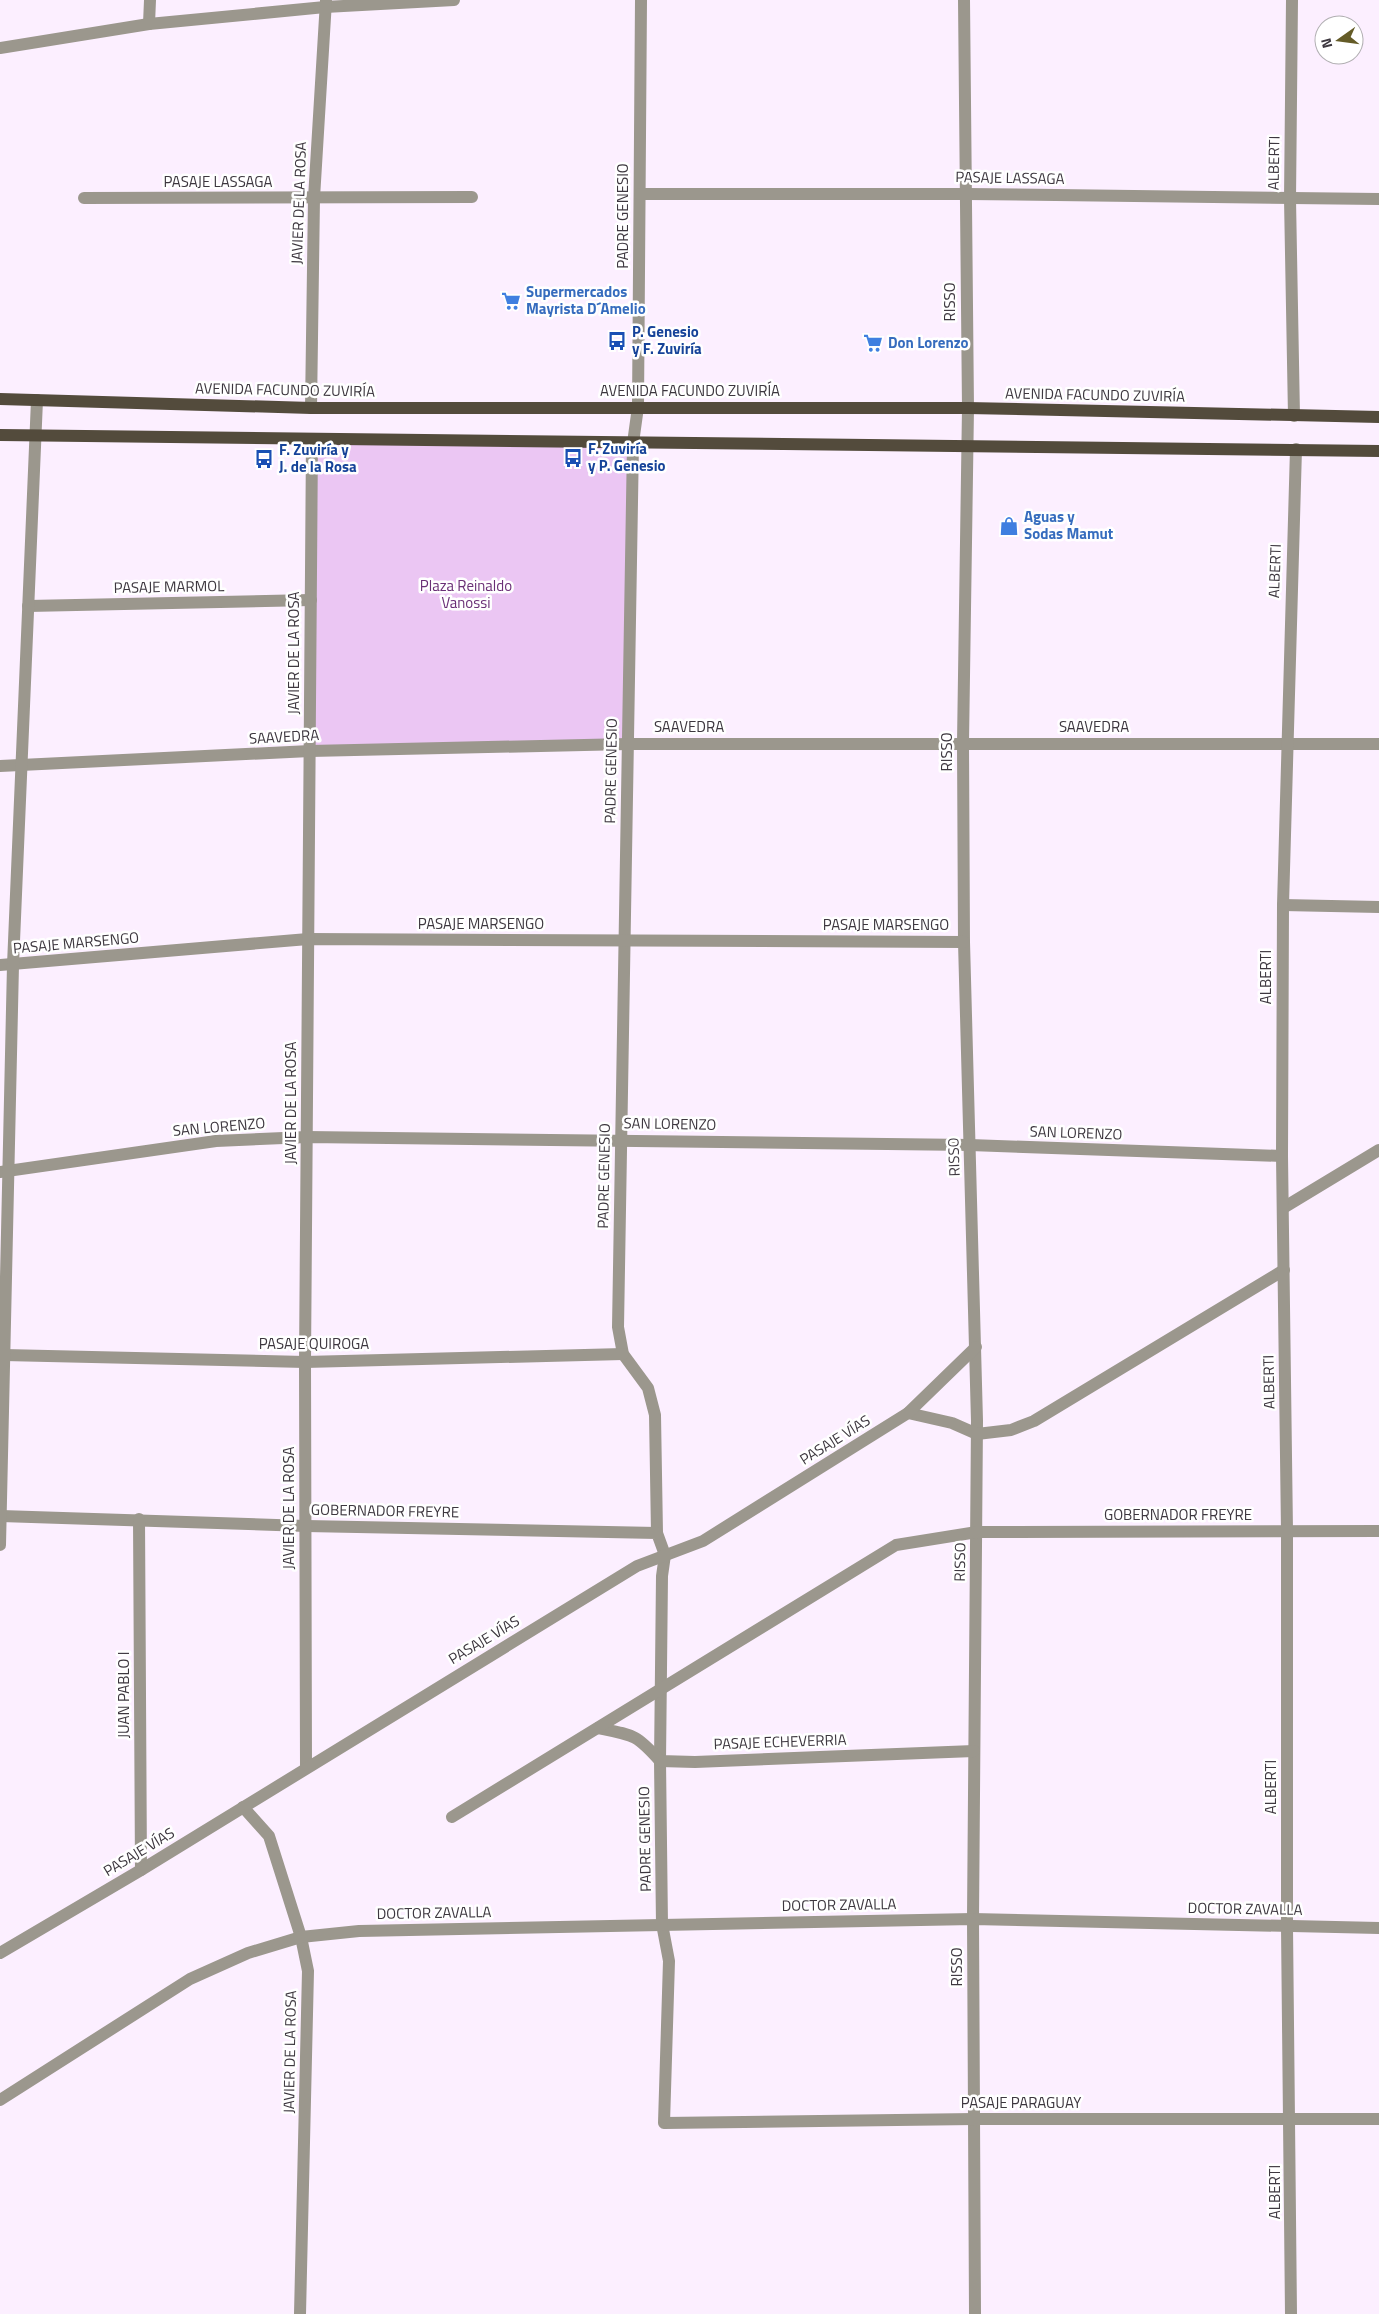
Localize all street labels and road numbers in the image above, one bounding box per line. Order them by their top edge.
street label: ALBERTI [1262,136,1285,190]
street label: JAVIER DE LA ROSA [285,141,312,265]
street label: PADRE GENESIO [611,163,634,269]
street label: PASAJE LASSAGA [955,165,1065,190]
street label: PASAJE LASSAGA [163,170,273,193]
street label: RISSO [938,282,961,322]
street label: AVENIDA FACUNDO ZUVIRÍA [195,376,375,403]
street label: AVENIDA FACUNDO ZUVIRÍA [600,379,780,402]
street label: AVENIDA FACUNDO ZUVIRÍA [1005,381,1185,408]
street label: ALBERTI [1262,543,1287,599]
street label: PASAJE MARMOL [114,574,224,599]
street label: JAVIER DE LA ROSA [282,592,305,714]
street label: SAAVEDRA [654,715,724,738]
street label: SAAVEDRA [1059,715,1129,738]
street label: PADRE GENESIO [598,718,623,824]
street label: SAAVEDRA [248,723,320,750]
street label: RISSO [935,732,958,772]
street label: PASAJE MARSENGO [418,912,544,935]
street label: PASAJE MARSENGO [823,913,949,936]
street label: PASAJE MARSENGO [12,926,140,959]
street label: ALBERTI [1254,950,1277,1004]
street label: JAVIER DE LA ROSA [279,1042,302,1164]
street label: SAN LORENZO [172,1111,266,1142]
street label: SAN LORENZO [623,1111,717,1136]
street label: SAN LORENZO [1029,1119,1123,1146]
street label: PADRE GENESIO [591,1123,616,1229]
street label: RISSO [941,1137,966,1177]
street label: PASAJE QUIROGA [259,1332,369,1355]
street label: ALBERTI [1257,1355,1280,1409]
street label: PASAJE VÍAS [795,1409,875,1470]
street label: JAVIER DE LA ROSA [277,1447,300,1569]
street label: GOBERNADOR FREYRE [311,1498,459,1523]
street label: GOBERNADOR FREYRE [1104,1503,1252,1526]
street label: RISSO [948,1542,971,1582]
street label: PASAJE VÍAS [444,1609,524,1670]
street label: JUAN PABLO I [112,1652,135,1738]
street label: PASAJE ECHEVERRIA [713,1728,847,1755]
street label: ALBERTI [1259,1760,1282,1814]
street label: PADRE GENESIO [632,1786,657,1892]
street label: PASAJE VÍAS [99,1821,179,1882]
street label: DOCTOR ZAVALLA [781,1892,897,1917]
street label: DOCTOR ZAVALLA [1187,1896,1303,1921]
street label: DOCTOR ZAVALLA [376,1900,492,1925]
street label: RISSO [945,1947,968,1987]
street label: JAVIER DE LA ROSA [277,1990,302,2114]
street label: PASAJE PARAGUAY [961,2091,1081,2114]
street label: ALBERTI [1263,2165,1286,2219]

